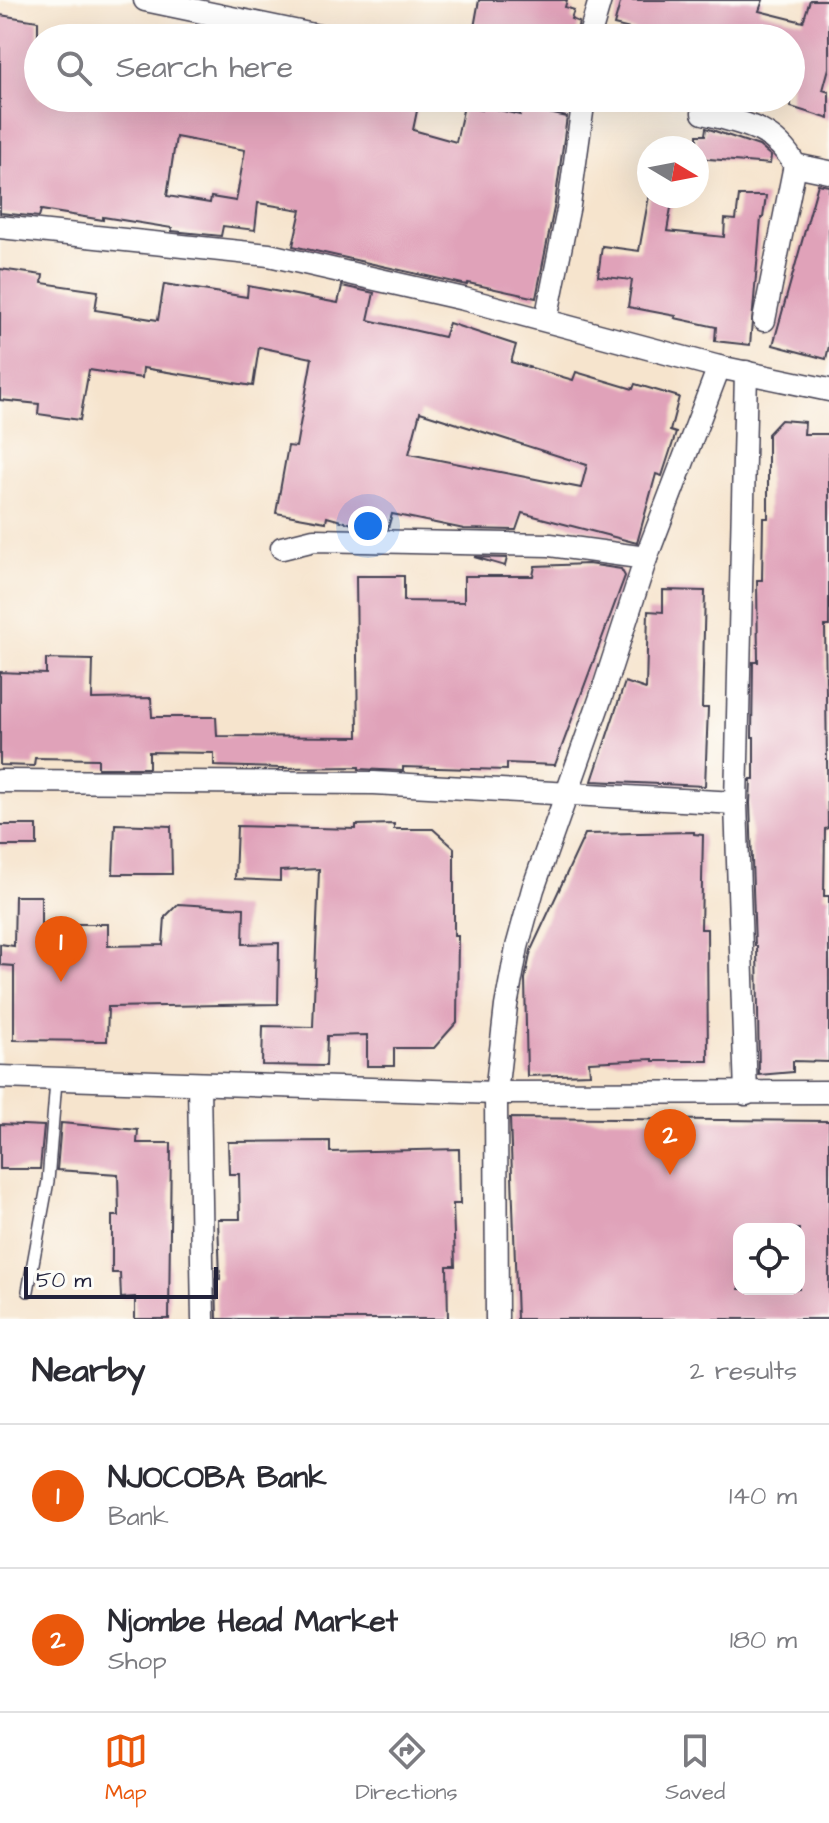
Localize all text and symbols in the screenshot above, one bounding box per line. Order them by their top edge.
search box [24,24,805,112]
icon: search [52,46,96,90]
text: Search here [116,47,293,89]
north arrow [637,136,709,208]
your location [348,506,388,546]
pin: 1 [35,916,87,982]
pin: 2 [644,1109,696,1175]
map controls [733,1223,805,1295]
button: locate [733,1223,805,1295]
scale bar [24,1263,218,1299]
text: 50 m [36,1265,91,1296]
text: Nearby [32,1347,146,1395]
text: 2 results [689,1353,797,1389]
text: NJOCOBA Bank [108,1457,327,1499]
text: 1 [56,1478,60,1514]
text: 140 m [729,1478,797,1514]
text: Bank [108,1499,169,1535]
text: Njombe Head Market [108,1601,398,1643]
text: 2 [51,1622,65,1658]
text: 180 m [730,1622,797,1658]
text: Shop [108,1643,167,1679]
tab: Map [104,1729,148,1808]
tab: Directions [355,1729,458,1808]
tab: Saved [665,1729,725,1808]

